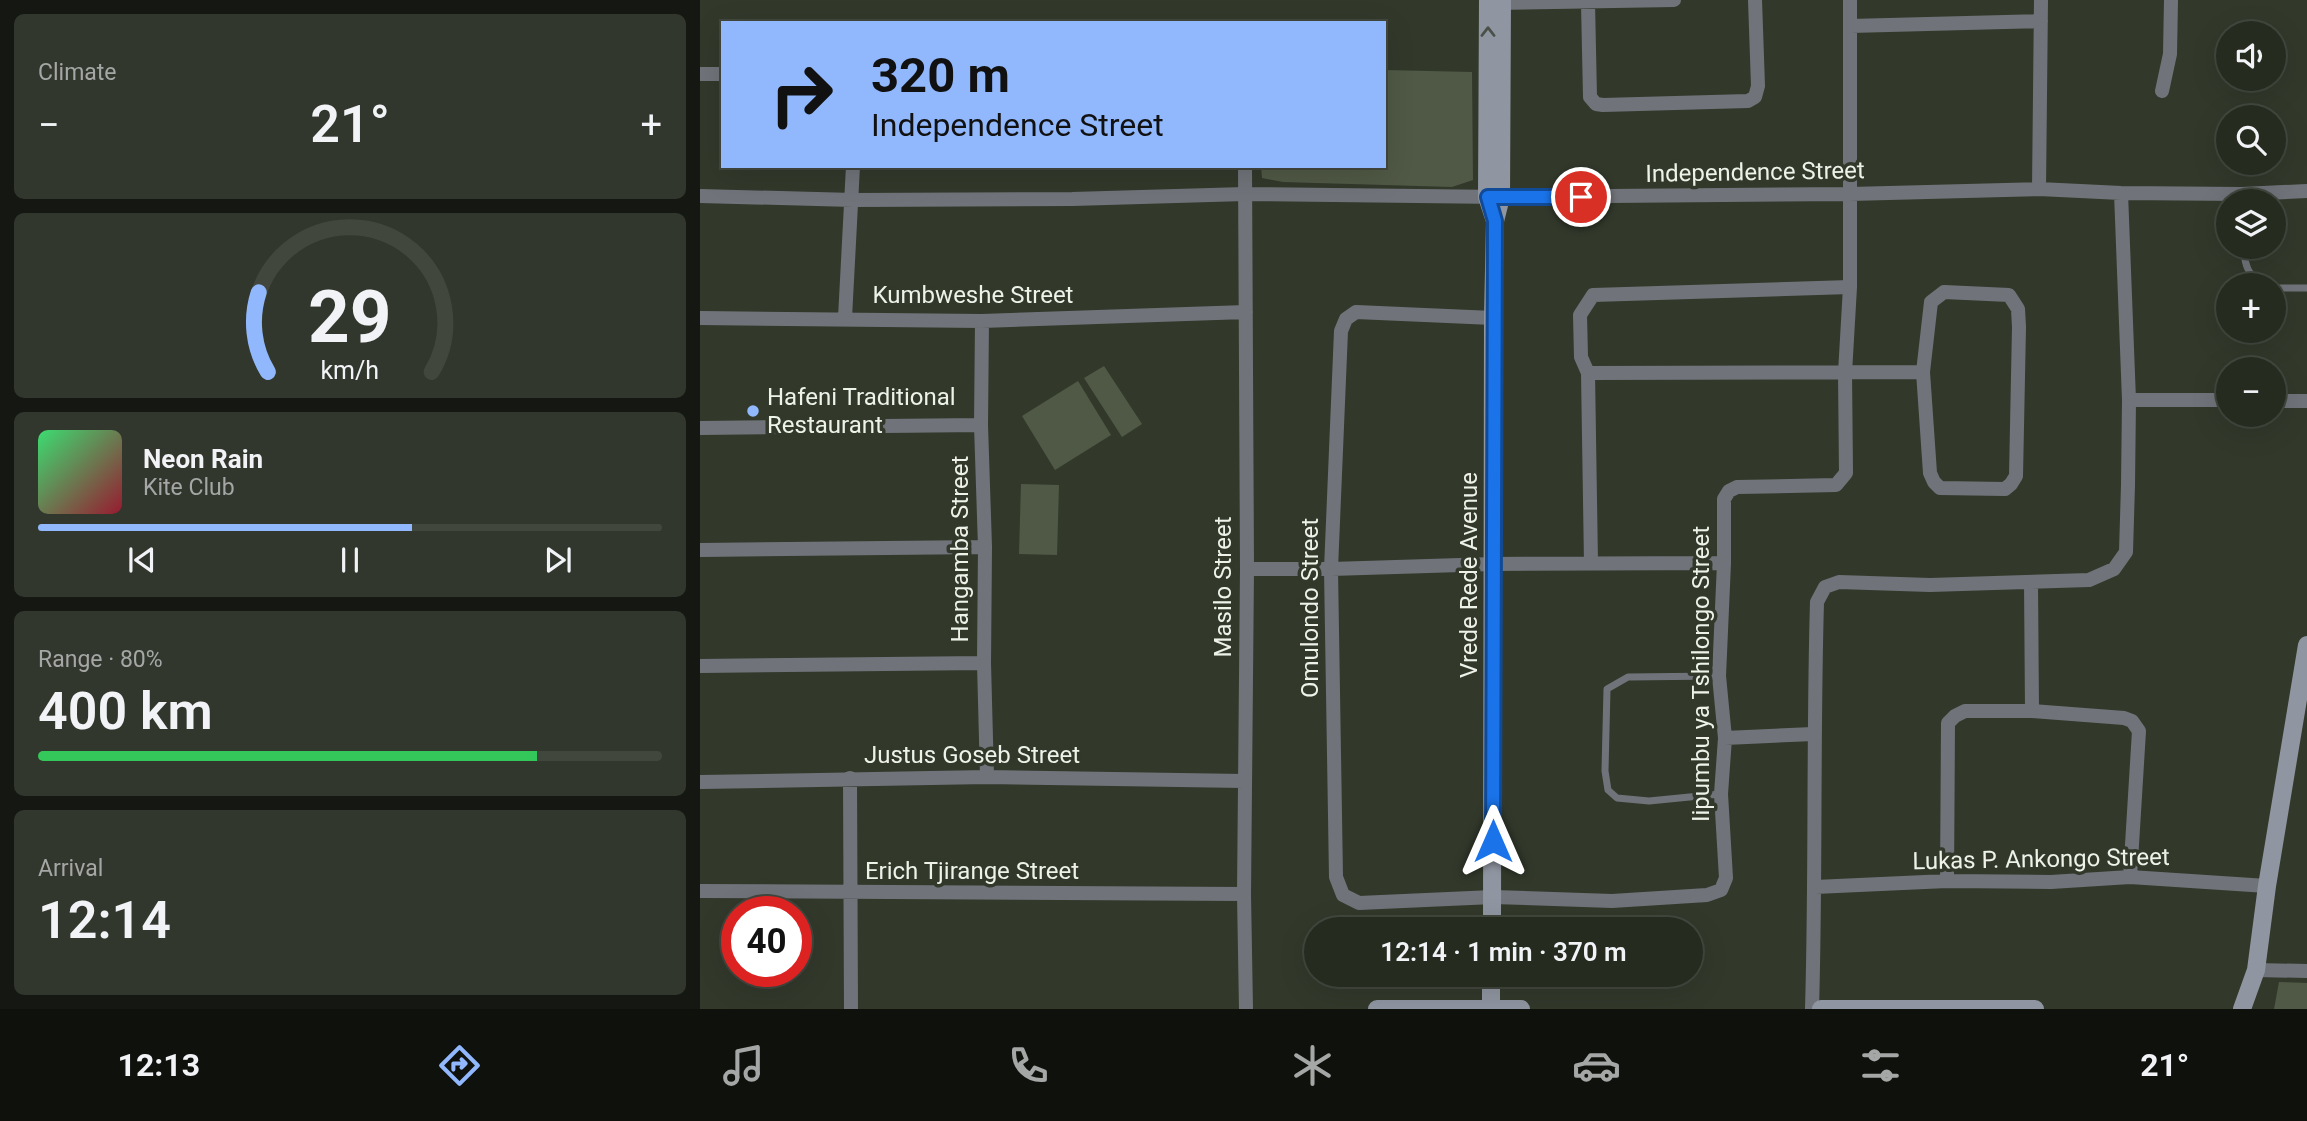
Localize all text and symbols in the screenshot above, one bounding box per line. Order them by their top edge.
map controls [2216,21,2286,427]
button: sound [2216,21,2286,91]
one-way arrow [1480,26,1496,36]
text: 320 m [871,47,1010,104]
icon: right [756,49,847,140]
text: Climate [38,59,117,86]
text: 21° [310,94,390,155]
text: − [38,103,60,147]
text: + [640,103,662,147]
button: search [2216,105,2286,175]
text: Independence Street [871,106,1164,144]
street label: Independence Street [1645,156,1865,188]
pin [1551,167,1611,227]
icon: arrive [1562,178,1600,216]
button: layers [2216,189,2286,259]
button: + [2216,273,2286,343]
text: 29 [308,274,392,360]
street label: Kumbweshe Street [873,281,1074,309]
text: km/h [321,355,379,384]
button: − [2216,357,2286,427]
place label: Hafeni Traditional Restaurant [767,383,956,439]
marker: Hafeni Traditional Restaurant [745,403,761,419]
text: Neon Rain [143,444,263,474]
street label: Hangamba Street [946,455,974,642]
street label: Vrede Rede Avenue [1455,472,1483,678]
text: Kite Club [143,474,235,501]
street label: Masilo Street [1209,516,1237,658]
street label: Omulondo Street [1296,518,1324,698]
street label: Iipumbu ya Tshilongo Street [1687,526,1715,822]
icon: previous [123,541,161,579]
icon: pause [331,541,369,579]
icon: next [539,541,577,579]
text: Range · 80% [38,646,163,673]
text: 400 km [38,681,213,742]
street label: Justus Goseb Street [864,741,1080,769]
position arrow [1456,804,1530,878]
street label: Lukas P. Ankongo Street [1912,843,2170,875]
text: Arrival [38,855,103,882]
street label: Erich Tjirange Street [865,857,1079,885]
text: 12:14 [38,890,171,951]
speed limit sign: 40 [721,896,812,987]
text: 12:14 · 1 min · 370 m [1380,937,1627,967]
icon: directions [435,1041,484,1090]
icon: music [719,1041,768,1090]
icon: phone [1004,1041,1053,1090]
icon: climate [1288,1041,1337,1090]
icon: car [1572,1041,1621,1090]
icon: filters [1856,1041,1905,1090]
text: 12:13 [118,1046,200,1084]
text: 21° [2140,1046,2189,1084]

